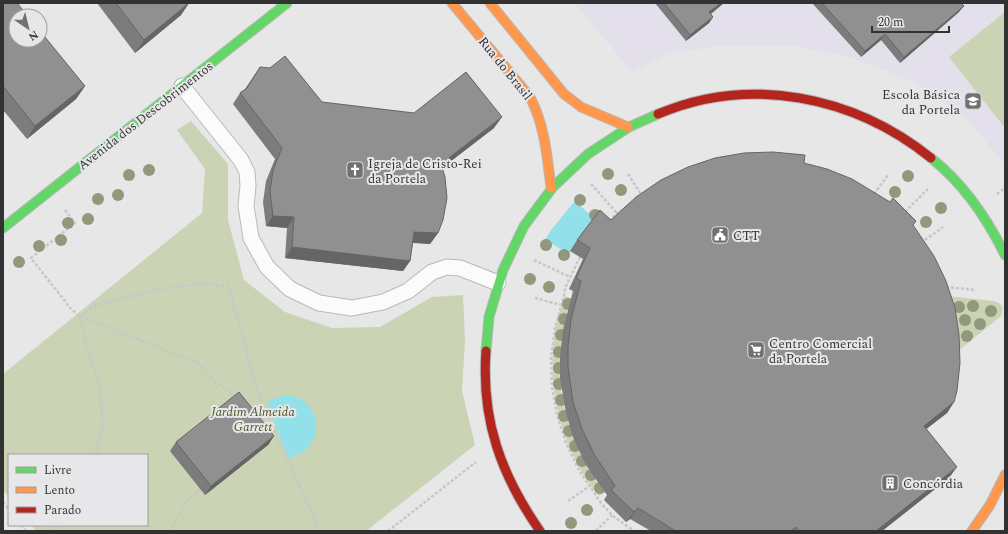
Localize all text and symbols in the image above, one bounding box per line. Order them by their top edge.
north arrow [8,8,48,48]
scale bar [872,8,949,34]
text: 20 m [878,13,903,32]
text: N [25,26,42,45]
street label: Rua do Brasil [473,33,537,105]
street label: Avenida dos Descobrimentos [74,56,218,175]
place label: Escola Básica da Portela [882,85,961,120]
school or university icon: Escola Básica da Portela [963,91,983,111]
place label: Igreja de Cristo-Rei da Portela [368,154,482,189]
church icon: Igreja de Cristo-Rei da Portela [345,160,365,180]
public building icon: CTT [710,225,730,245]
place label: CTT [733,226,760,246]
place label: Centro Comercial da Portela [769,334,872,369]
supermarket icon: Centro Comercial da Portela [746,340,766,360]
park label: Jardim Almeida Garrett [210,402,295,437]
legend [8,454,148,526]
text: Livre [44,461,72,480]
building icon: Concórdia [880,473,900,493]
place label: Concórdia [903,474,964,494]
text: Lento [44,481,75,500]
text: Parado [44,501,81,520]

